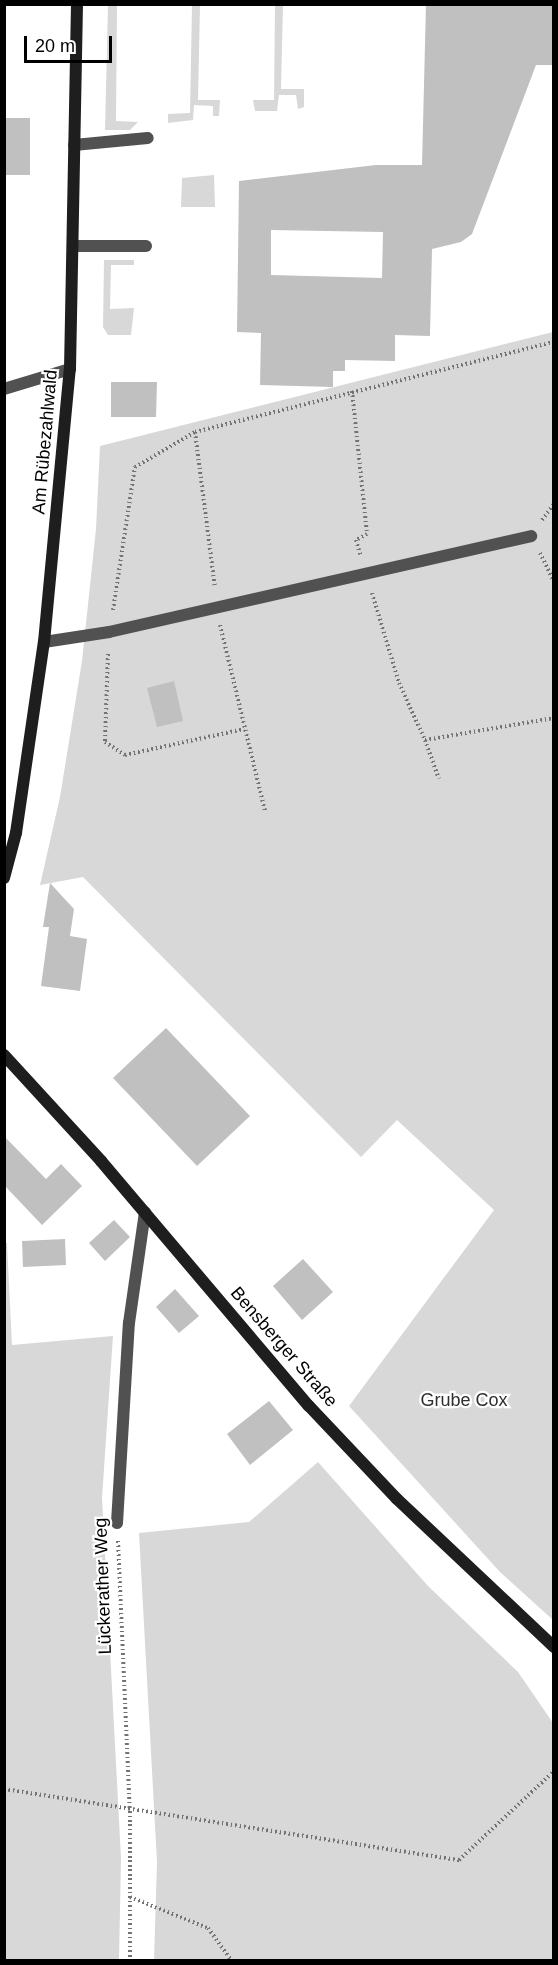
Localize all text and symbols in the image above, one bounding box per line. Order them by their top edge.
scale bar [27,24,116,62]
text: 20 m [35,36,75,56]
street label: Am Rübezahlwald [28,369,62,515]
street label: Bensberger Straße [226,1283,342,1411]
park label: Grube Cox [420,1389,508,1411]
street label: Lückerather Weg [90,1517,116,1655]

